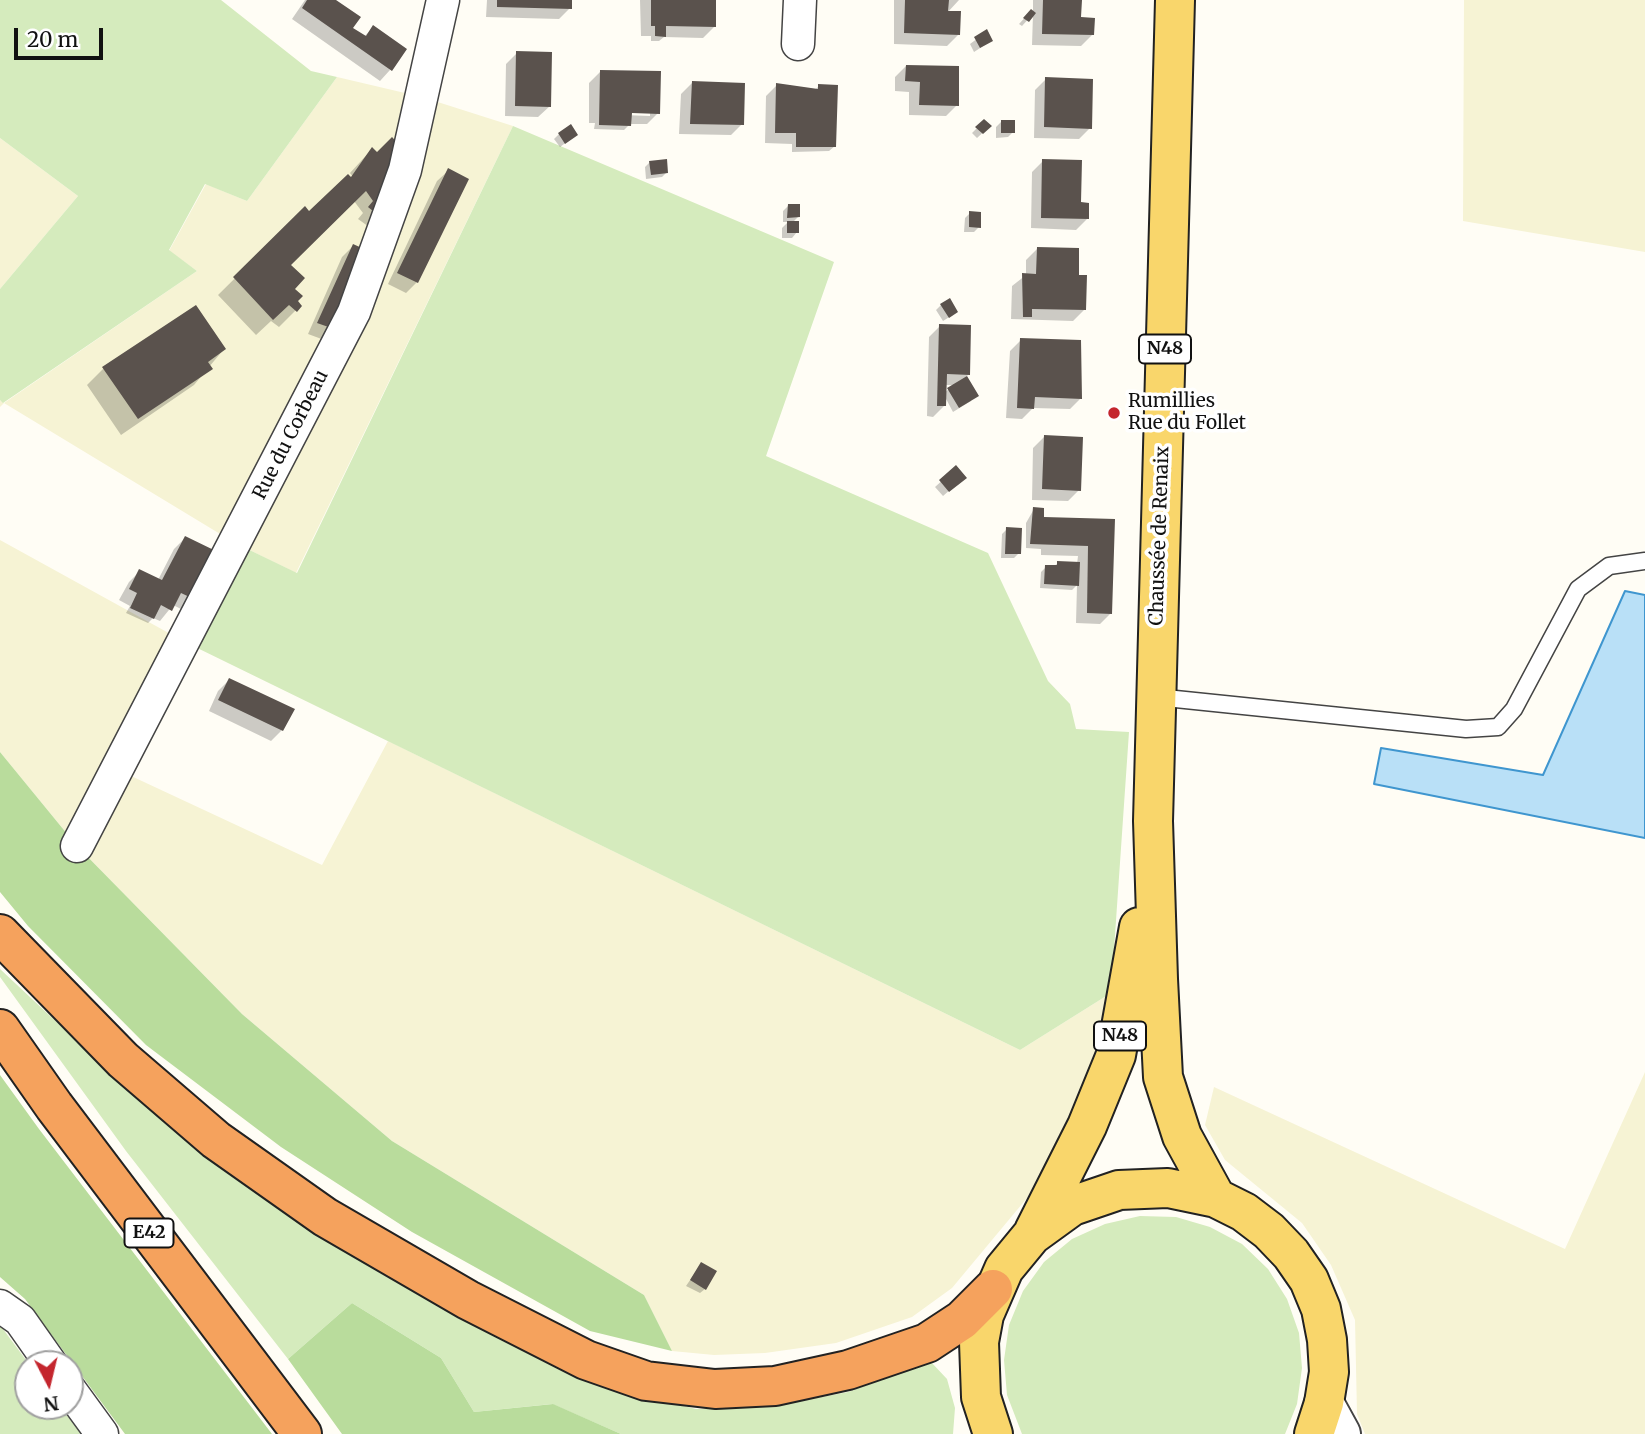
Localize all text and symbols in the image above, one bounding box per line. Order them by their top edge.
scale bar [18,14,107,58]
text: 20 m [27,26,78,53]
road number: N48 [1139,334,1191,363]
street label: Rue du Corbeau [249,366,333,504]
place label: Rumillies Rue du Follet [1128,391,1246,435]
marker: Rumillies Rue du Follet [1106,405,1122,421]
street label: Chaussée de Renaix [1145,446,1175,626]
road number: N48 [1094,1021,1146,1050]
road number: E42 [124,1218,174,1248]
north arrow [14,1350,84,1420]
text: N [42,1391,60,1417]

